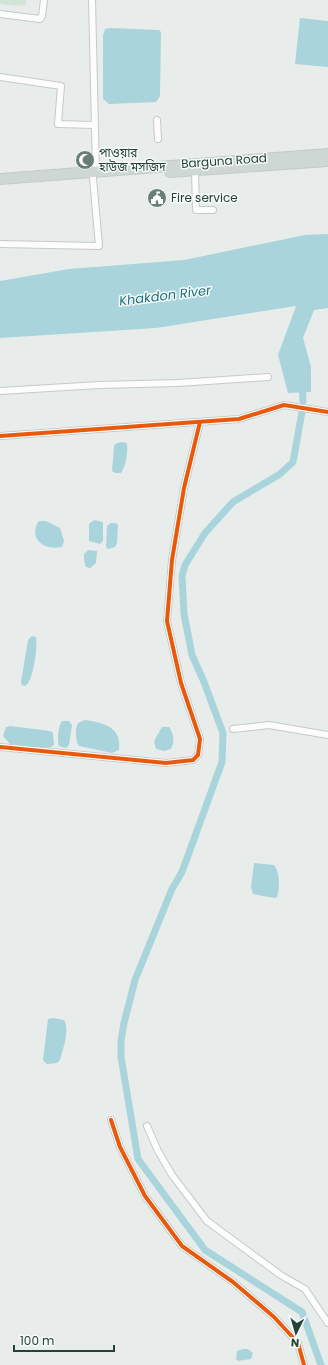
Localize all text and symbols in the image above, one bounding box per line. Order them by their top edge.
place label: পাওয়ার হাউজ মসজিদ [98,144,166,175]
mosque icon: পাওয়ার হাউজ মসজিদ [74,149,96,171]
street label: Barguna Road [181,149,267,172]
public building icon: Fire service [146,187,168,209]
place label: Fire service [171,189,238,206]
water label: Khakdon River [118,280,213,311]
north arrow [276,1313,316,1353]
scale bar [14,1327,114,1353]
text: 100 m [20,1332,54,1349]
text: N [290,1335,300,1351]

